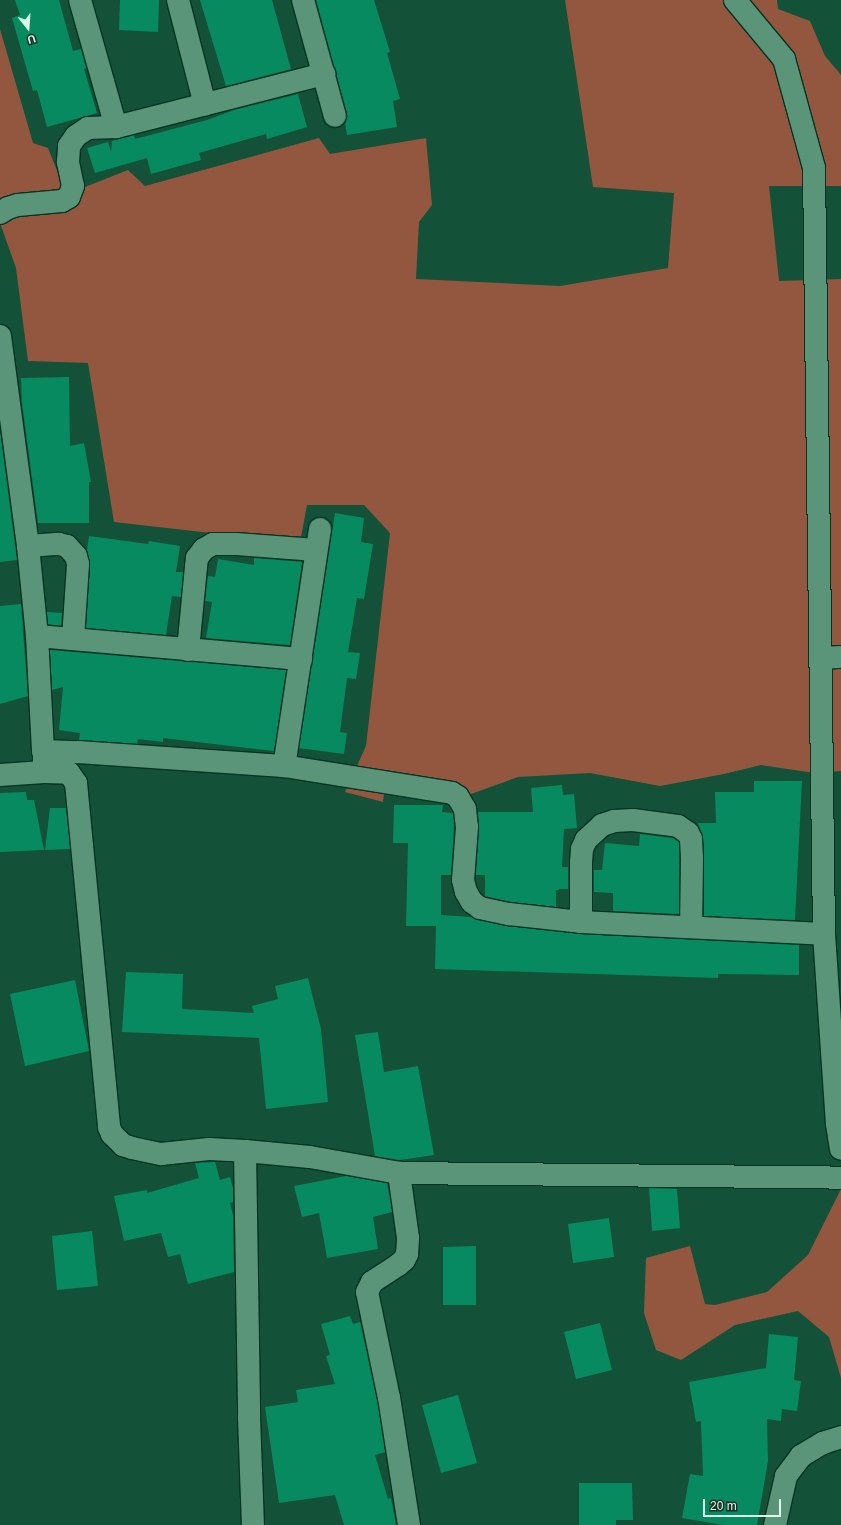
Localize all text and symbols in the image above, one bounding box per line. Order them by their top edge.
north arrow [8,8,48,48]
text: U [26,33,37,46]
scale bar [705,1491,783,1517]
text: 20 m [710,1499,737,1513]

